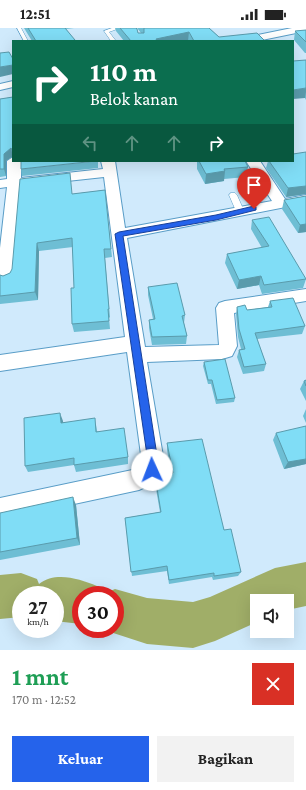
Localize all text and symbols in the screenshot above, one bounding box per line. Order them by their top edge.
text: 12:51 [20,6,50,22]
icon: right [24,56,76,108]
text: 110 m [90,56,157,87]
text: Belok kanan [90,89,178,109]
icon: left [79,132,101,154]
icon: ahead [121,132,143,154]
icon: ahead [163,132,185,154]
icon: right [205,132,227,154]
pin [237,168,271,209]
icon: arrive [243,174,265,196]
position arrow [131,449,173,491]
speed limit sign: 30 [72,586,124,638]
map controls [250,594,294,638]
button: sound [250,594,294,638]
text: 27 [28,596,48,618]
text: km/h [27,616,49,627]
text: 1 mnt [12,663,68,690]
button: close [252,663,294,705]
text: 170 m · 12:52 [12,692,76,707]
button: Keluar [12,736,149,782]
button: Bagikan [157,736,294,782]

